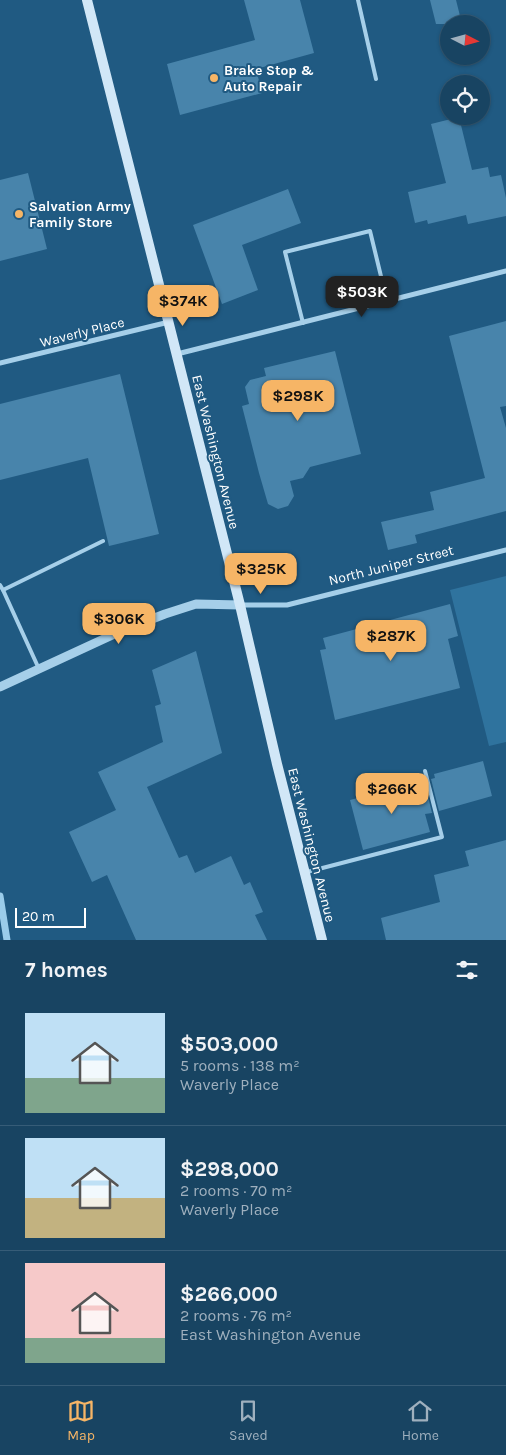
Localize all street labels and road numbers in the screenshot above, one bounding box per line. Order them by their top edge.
street label: Waverly Place [38,314,126,351]
street label: East Washington Avenue [188,373,243,531]
street label: North Juniper Street [327,542,455,589]
street label: East Washington Avenue [284,766,339,924]

